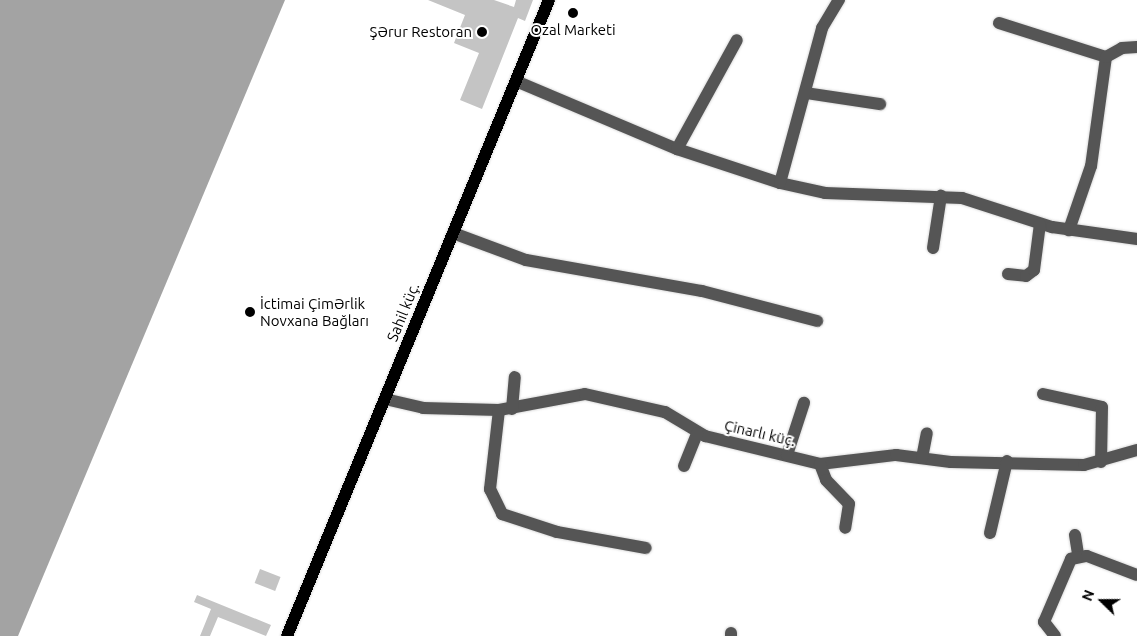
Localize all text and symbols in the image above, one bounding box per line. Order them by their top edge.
marker: Ozal Marketi [567,7,579,19]
place label: Ozal Marketi [530,21,616,39]
place label: Şərur Restoran [370,23,472,41]
marker: Şərur Restoran [476,26,488,38]
street label: Sahil küç. [383,280,423,344]
place label: İctimai Çimərlik Novxana Bağları [260,294,369,329]
marker: İctimai Çimərlik Novxana Bağları [244,306,256,318]
street label: Çinarlı küç. [723,416,797,450]
north arrow [1077,576,1127,626]
text: N [1079,588,1097,603]

